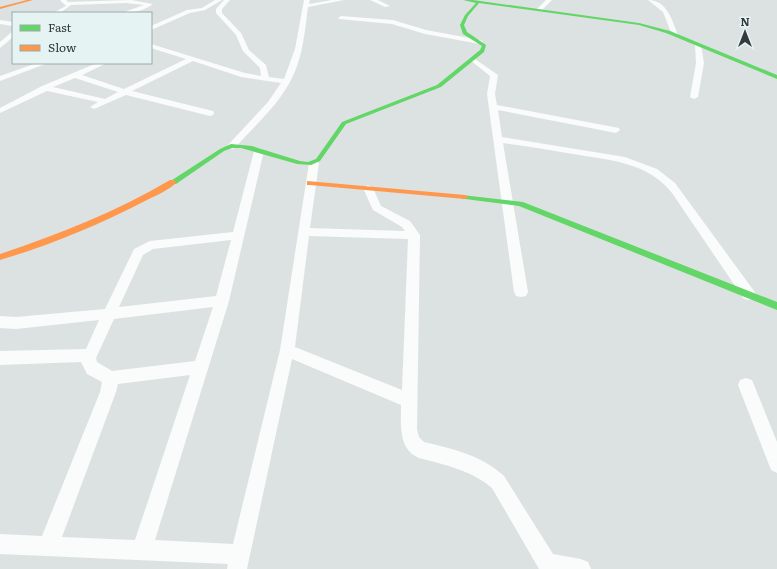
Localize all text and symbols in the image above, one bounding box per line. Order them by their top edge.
legend [12,12,152,64]
north arrow [725,12,765,52]
text: N [740,13,750,29]
text: Fast [48,18,72,36]
text: Slow [48,38,77,56]

